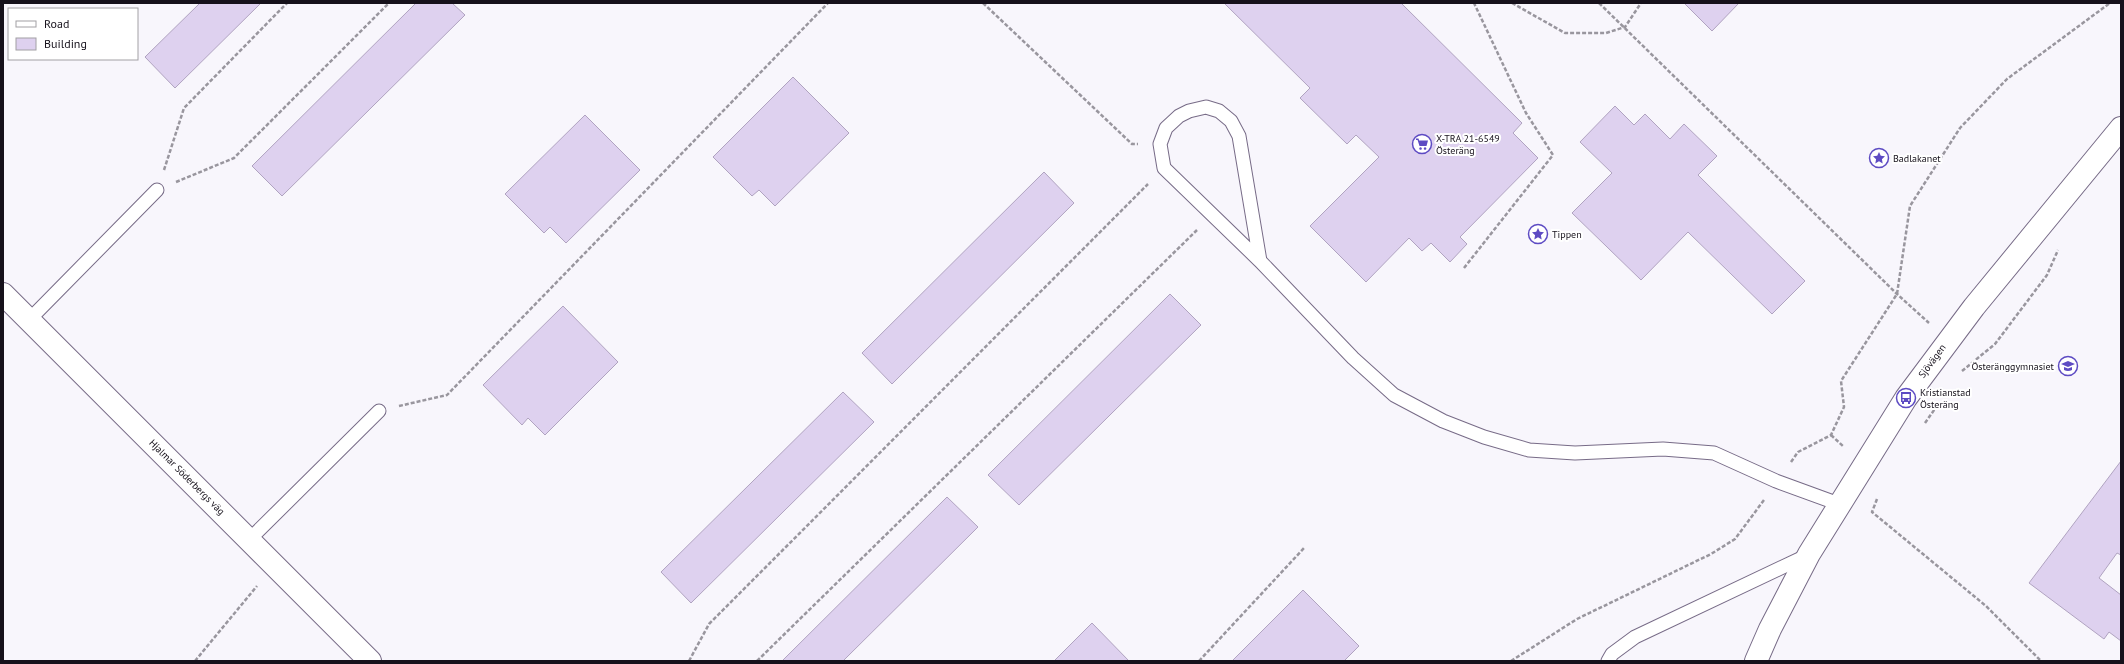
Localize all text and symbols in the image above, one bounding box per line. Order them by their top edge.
legend [8,8,138,60]
text: Road [44,16,69,31]
text: Building [44,36,87,51]
place label: X-TRA 21-6549 Österäng [1436,132,1500,157]
supermarket icon: X-TRA 21-6549 Österäng [1411,133,1433,155]
place icon: Badlakanet [1868,147,1890,169]
place label: Badlakanet [1893,152,1941,165]
place icon: Tippen [1527,223,1549,245]
place label: Tippen [1552,228,1582,241]
street label: Sjövägen [1915,341,1949,381]
school or university icon: Österänggymnasiet [2057,355,2079,377]
place label: Österänggymnasiet [1971,360,2055,373]
place label: Kristianstad Österäng [1920,386,1971,411]
bus stop icon: Kristianstad Österäng [1895,387,1917,409]
street label: Hjalmar Söderbergs väg [146,436,228,518]

